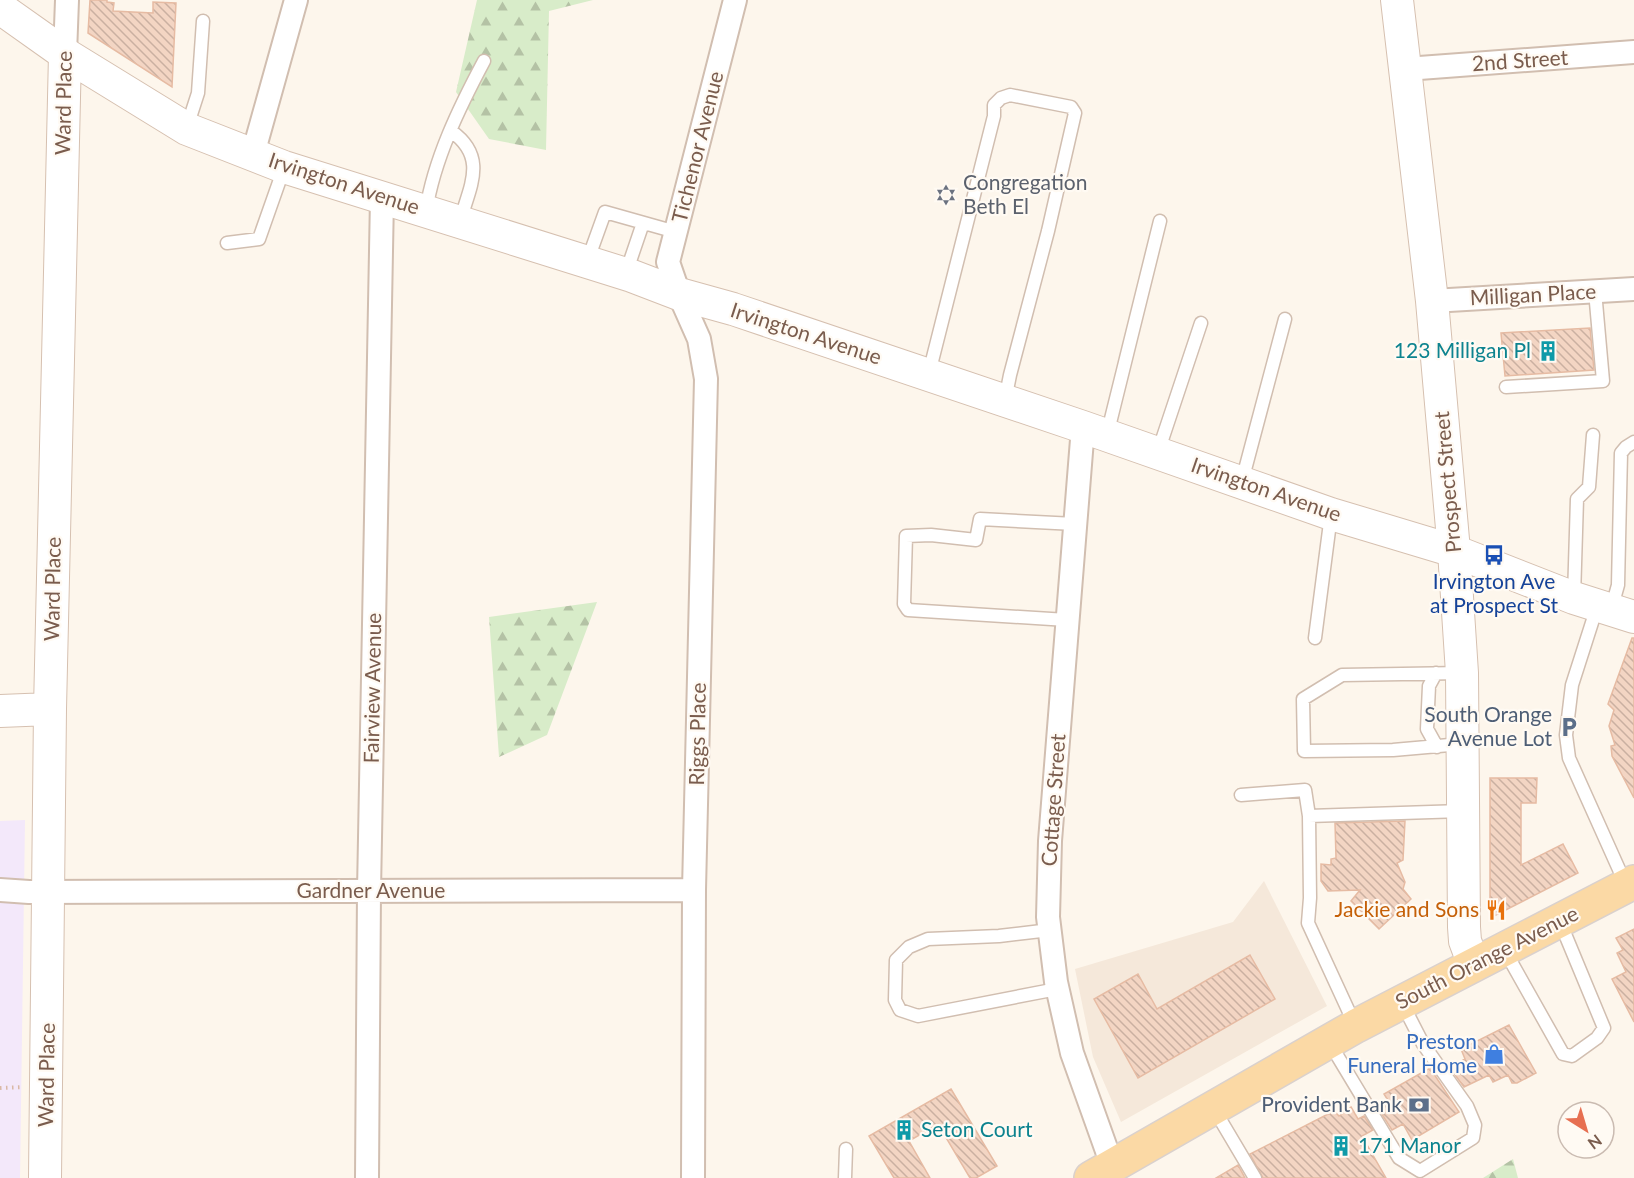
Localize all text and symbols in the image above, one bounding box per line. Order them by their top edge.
street label: 2nd Street [1471,44,1569,75]
street label: Ward Place [49,51,76,155]
street label: Tichenor Avenue [666,68,727,225]
street label: Irvington Avenue [266,146,423,219]
place label: Congregation Beth El [963,169,1087,218]
synagogue icon: Congregation Beth El [934,183,958,207]
street label: Milligan Place [1469,278,1597,309]
street label: Irvington Avenue [728,296,885,369]
place label: 123 Milligan Pl [1394,337,1531,362]
building icon: 123 Milligan Pl [1536,339,1560,363]
street label: Prospect Street [1428,410,1465,554]
street label: Irvington Avenue [1188,451,1345,526]
street label: Ward Place [38,537,65,641]
bus stop icon: Irvington Ave at Prospect St [1482,543,1506,567]
place label: Irvington Ave at Prospect St [1430,568,1559,617]
street label: Fairview Avenue [358,612,385,763]
street label: Riggs Place [683,682,710,786]
place label: South Orange Avenue Lot [1424,701,1552,750]
parking icon: South Orange Avenue Lot [1557,715,1581,739]
street label: Cottage Street [1035,732,1070,867]
street label: Gardner Avenue [297,877,445,902]
place label: Jackie and Sons [1335,896,1479,921]
restaurant icon: Jackie and Sons [1484,898,1508,922]
street label: South Orange Avenue [1391,900,1582,1014]
street label: Ward Place [32,1023,59,1127]
place label: Preston Funeral Home [1347,1028,1477,1077]
shop icon: Preston Funeral Home [1482,1042,1506,1066]
place label: Provident Bank [1261,1091,1402,1116]
bank icon: Provident Bank [1407,1093,1431,1117]
north arrow [1556,1100,1616,1160]
place label: Seton Court [921,1116,1033,1141]
building icon: Seton Court [892,1118,916,1142]
text: N [1585,1131,1606,1154]
place label: 171 Manor [1358,1132,1461,1157]
building icon: 171 Manor [1329,1134,1353,1158]

